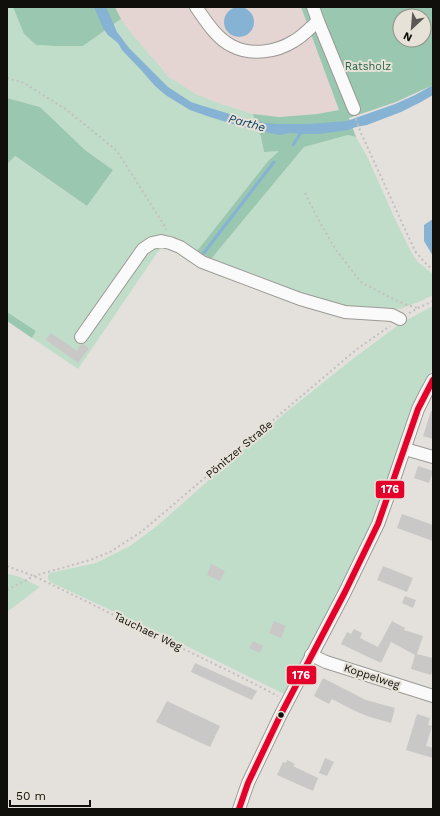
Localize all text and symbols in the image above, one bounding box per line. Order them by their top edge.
north arrow [392,8,432,48]
text: N [401,29,414,44]
park label: Ratsholz [345,60,391,73]
water label: Parthe [227,111,267,135]
street label: Pönitzer Straße [203,418,275,481]
line badge: 176 [375,480,405,499]
text: 176 [381,483,399,496]
street label: Tauchaer Weg [112,609,184,654]
street label: Koppelweg [342,661,402,692]
line badge: 176 [286,665,317,685]
text: 176 [292,669,310,682]
unlabelled marker [276,710,286,720]
scale bar [10,782,90,808]
text: 50 m [16,789,46,803]

